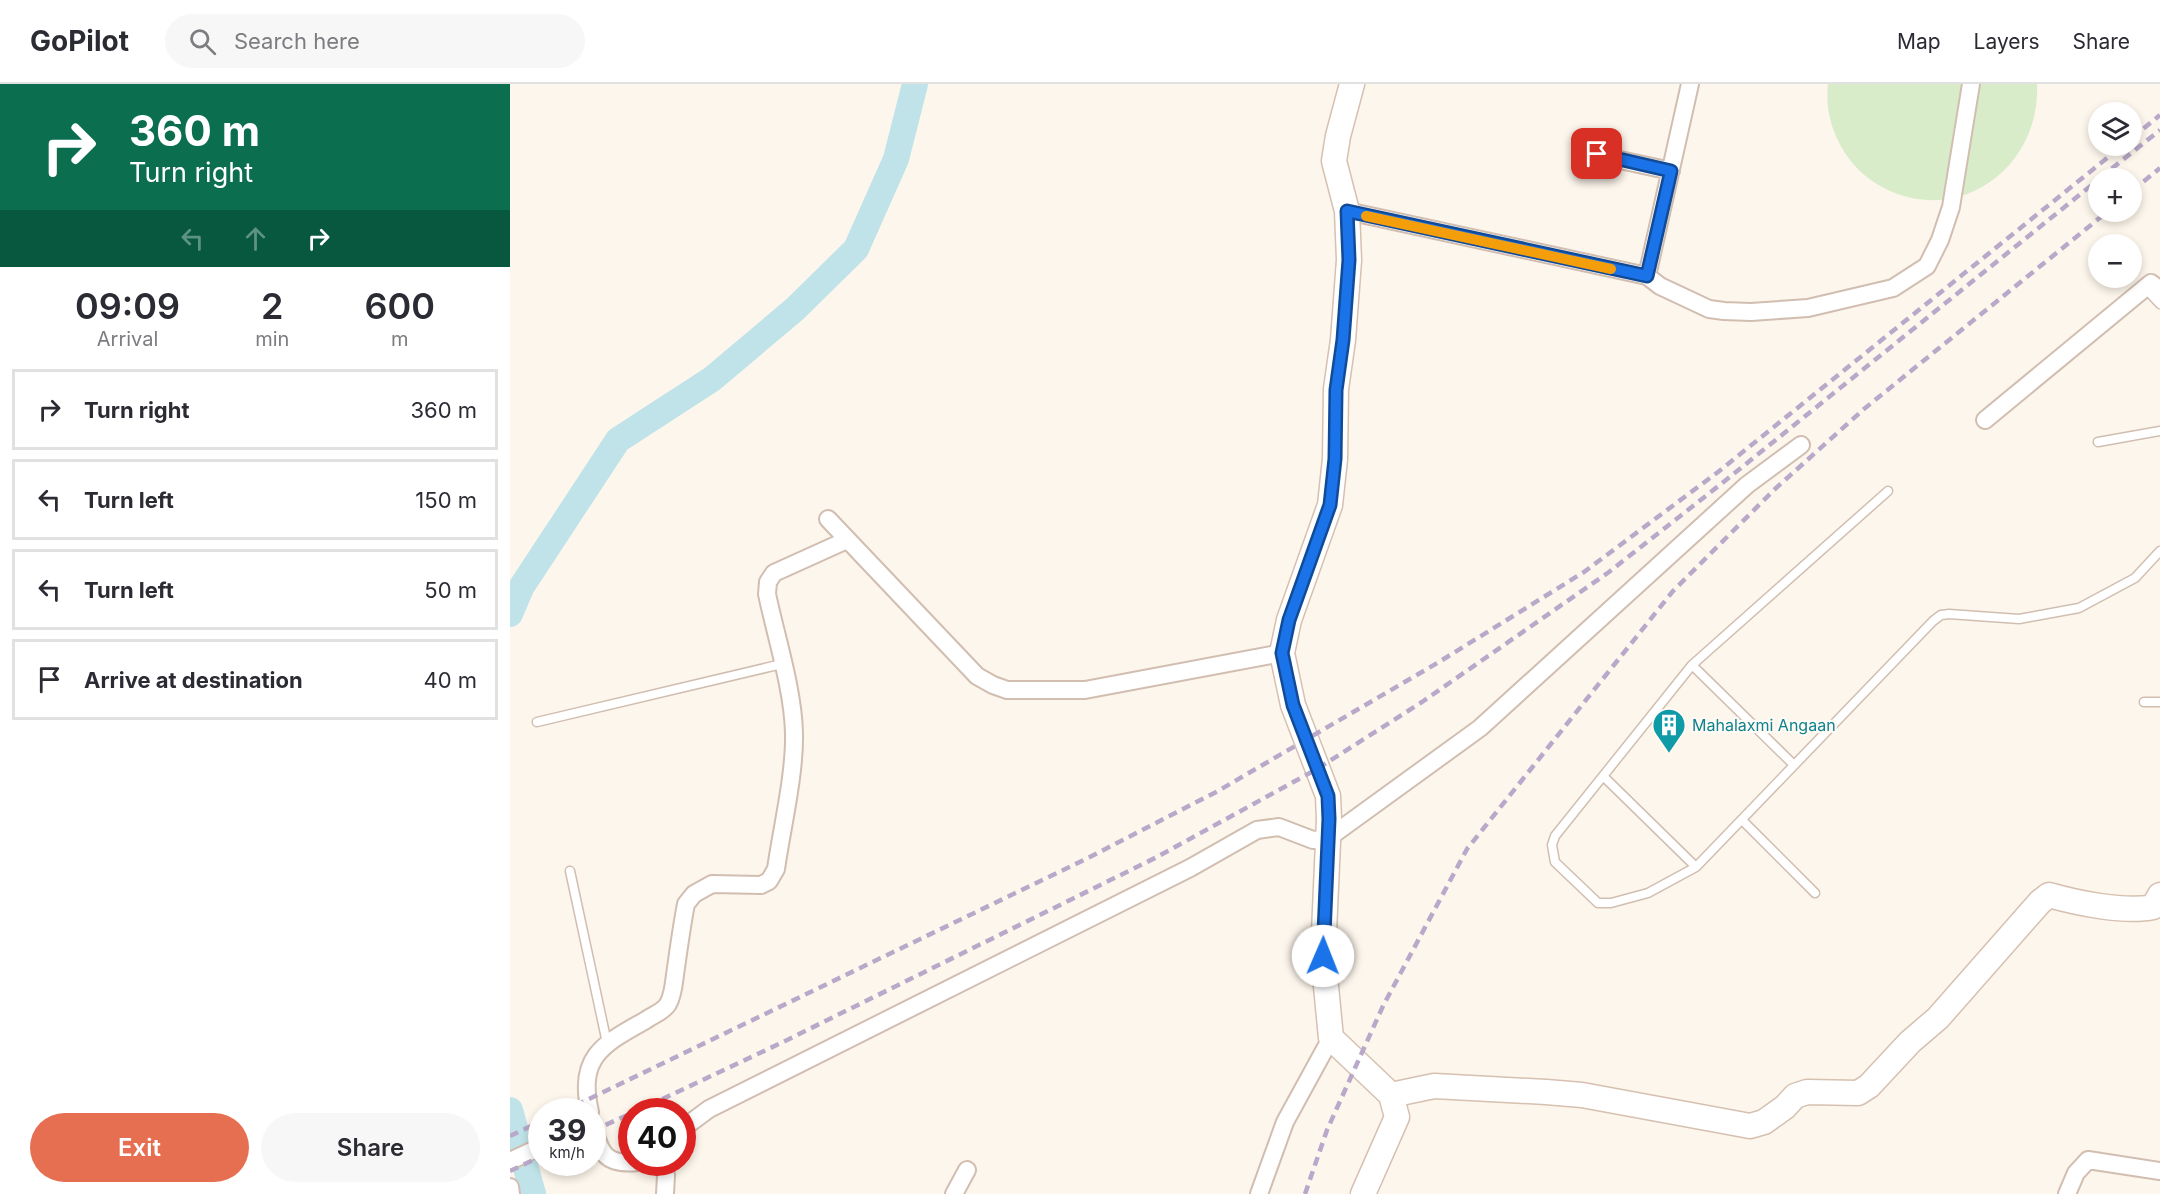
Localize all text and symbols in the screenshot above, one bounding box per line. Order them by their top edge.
search box [165,14,585,68]
text: GoPilot [30,24,129,58]
icon: search [186,25,219,58]
text: Search here [234,28,360,54]
text: Map [1897,29,1941,54]
text: Layers [1974,29,2040,54]
text: Share [2073,29,2130,54]
map controls [2088,102,2142,288]
button: layers [2088,102,2142,156]
text: 360 m [129,105,260,156]
icon: right [30,108,108,186]
pin [1571,128,1622,179]
icon: arrive [1580,137,1613,170]
text: Turn right [129,156,253,189]
button: + [2088,168,2142,222]
icon: left [176,222,209,255]
icon: ahead [239,222,272,255]
icon: right [302,222,335,255]
button: − [2088,234,2142,288]
text: 09:09 [75,284,180,328]
text: 2 [261,284,283,328]
text: 600 [364,284,435,328]
text: Arrival [97,327,158,351]
text: min [255,327,289,351]
text: m [391,327,408,351]
icon: right [33,393,66,426]
text: Turn right [84,397,190,423]
text: 360 m [410,397,477,423]
icon: left [33,483,66,516]
text: Turn left [84,487,174,513]
text: 150 m [415,487,477,513]
icon: left [33,573,66,606]
text: Turn left [84,577,174,603]
text: 50 m [424,577,477,603]
icon: arrive [33,663,66,696]
text: Arrive at destination [84,667,303,693]
text: 40 m [423,667,477,693]
building icon: Mahalaxmi Angaan [1651,707,1687,754]
place label: Mahalaxmi Angaan [1692,715,1836,735]
position arrow [1291,924,1355,988]
speed limit sign: 40 [618,1098,696,1176]
text: 39 [548,1112,586,1148]
button: Exit [30,1113,249,1182]
button: Share [261,1113,480,1182]
text: km/h [549,1143,585,1162]

